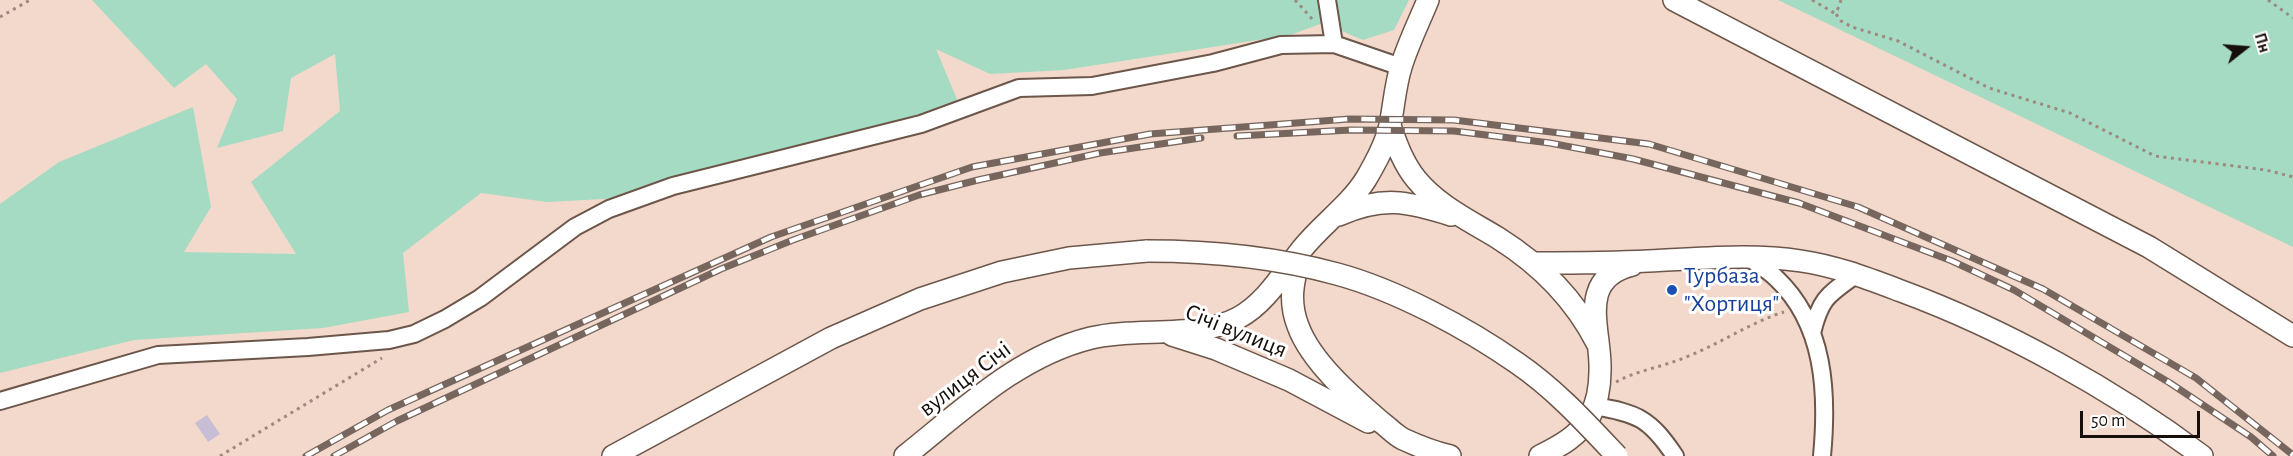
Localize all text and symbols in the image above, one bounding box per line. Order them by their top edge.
north arrow [2215,18,2275,78]
text: Пн [2252,31,2273,54]
place label: Турбаза "Хортиця" [1684,262,1779,318]
marker: Турбаза "Хортиця" [1665,283,1679,297]
street label: Січі вулиця [1181,297,1291,365]
street label: вулиця Січі [913,335,1017,423]
scale bar [2083,399,2203,437]
text: 50 m [2091,412,2125,430]

